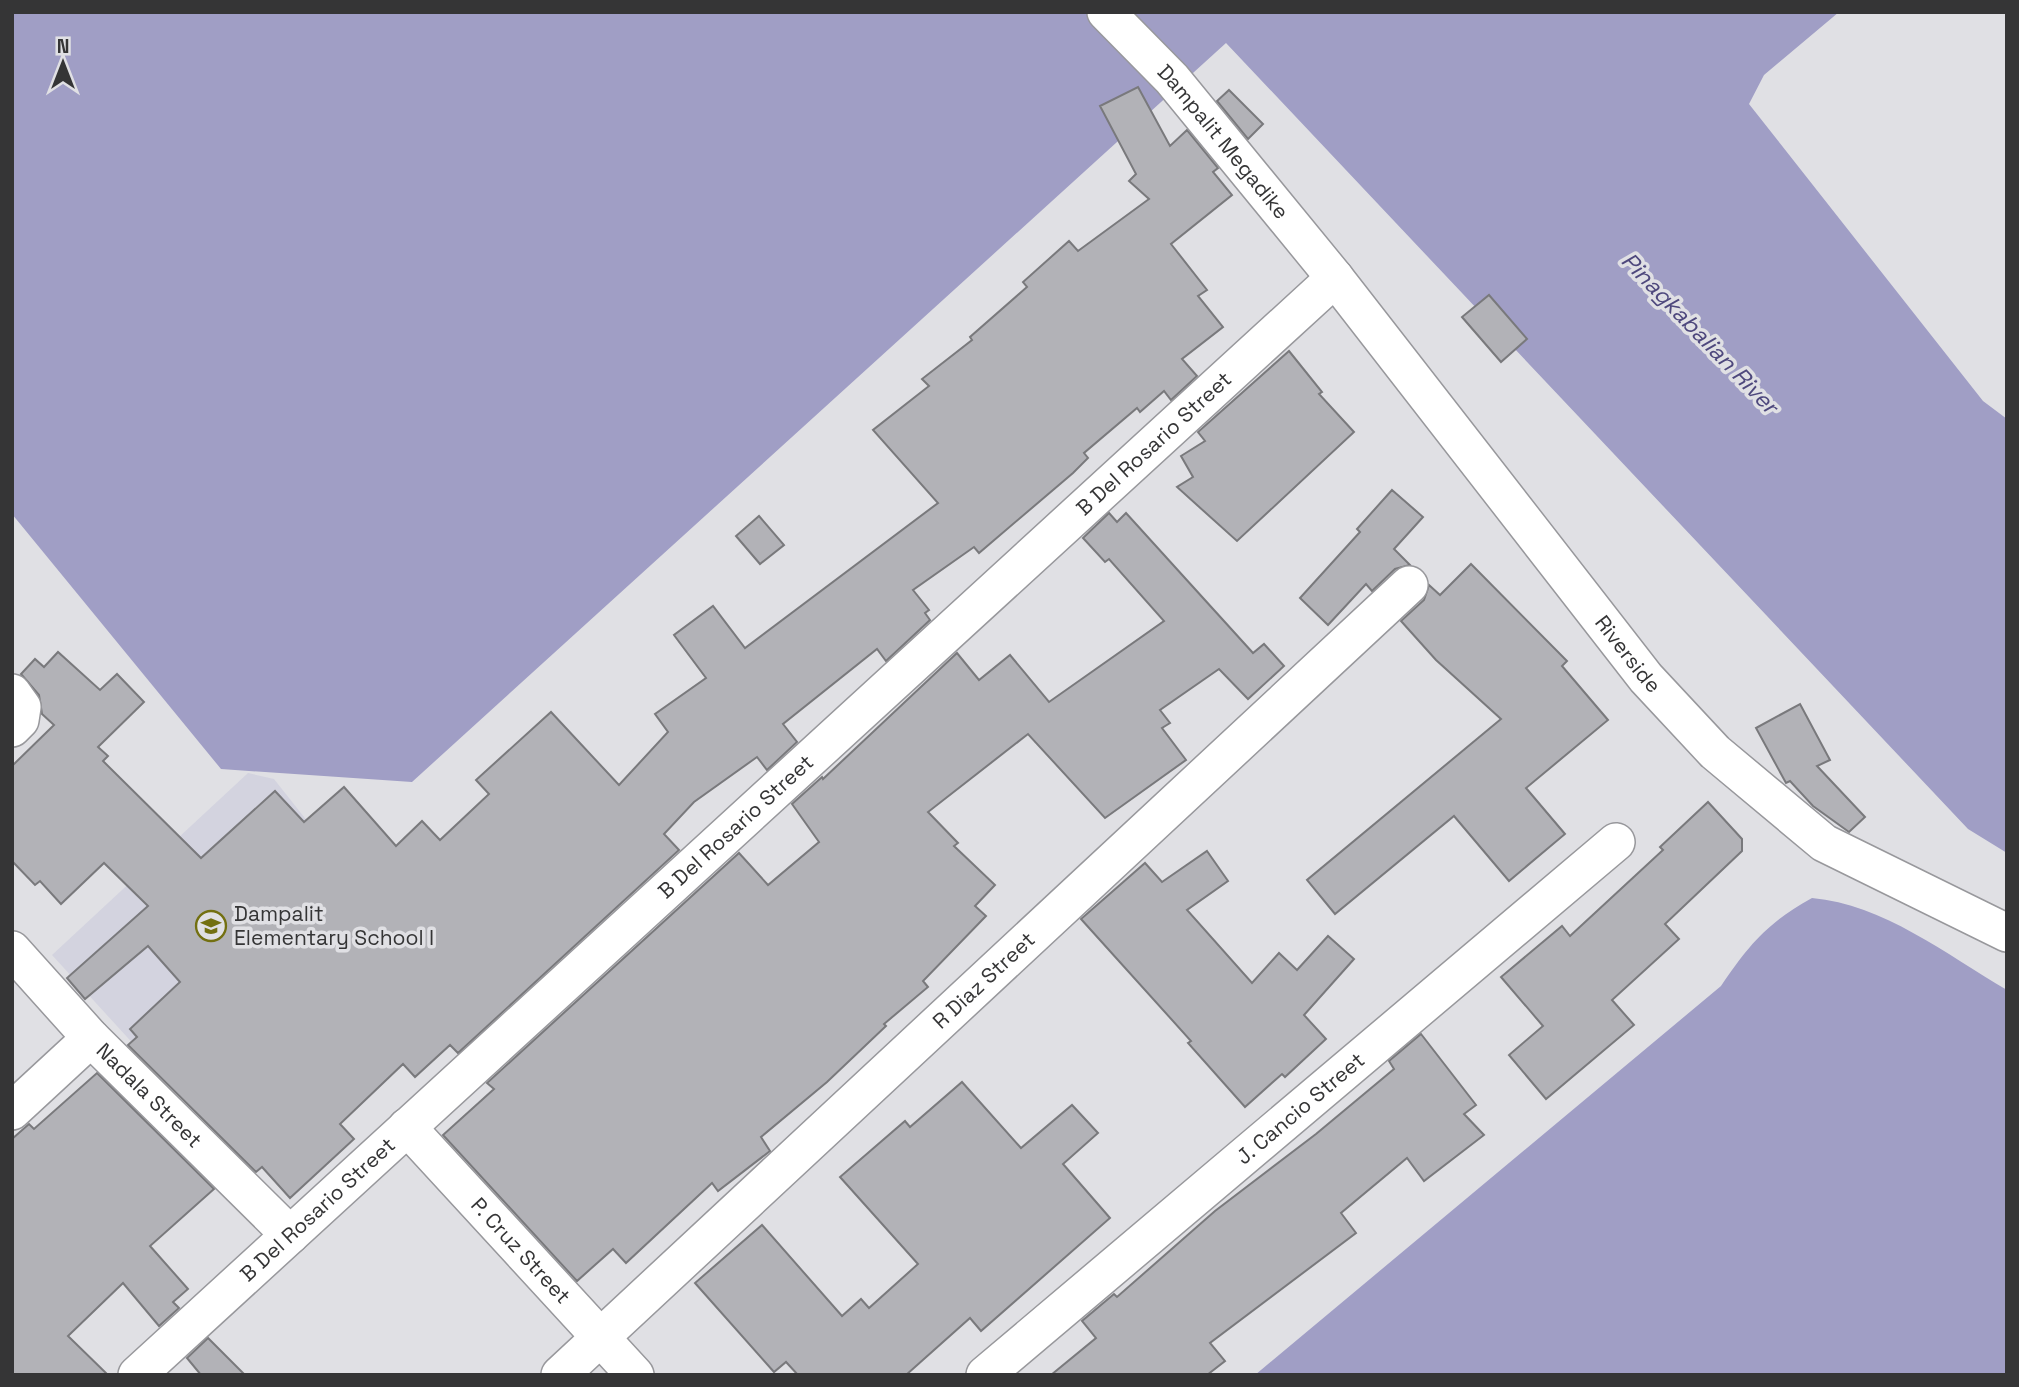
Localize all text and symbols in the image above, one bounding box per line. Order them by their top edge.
north arrow [28,28,98,98]
text: N [57,34,69,59]
street label: Dampalit Megadike [1152,58,1295,224]
water label: Pinagkabalian River [1615,246,1787,422]
street label: B Del Rosario Street [1070,365,1237,521]
street label: Riverside [1589,610,1667,698]
street label: B Del Rosario Street [652,748,819,904]
place label: Dampalit Elementary School I [234,900,434,951]
school or university icon: Dampalit Elementary School I [194,909,228,943]
street label: R Diaz Street [927,926,1040,1035]
street label: Nadala Street [91,1037,208,1153]
street label: J. Cancio Street [1230,1046,1370,1170]
street label: B Del Rosario Street [234,1131,401,1287]
street label: P. Cruz Street [465,1191,577,1309]

